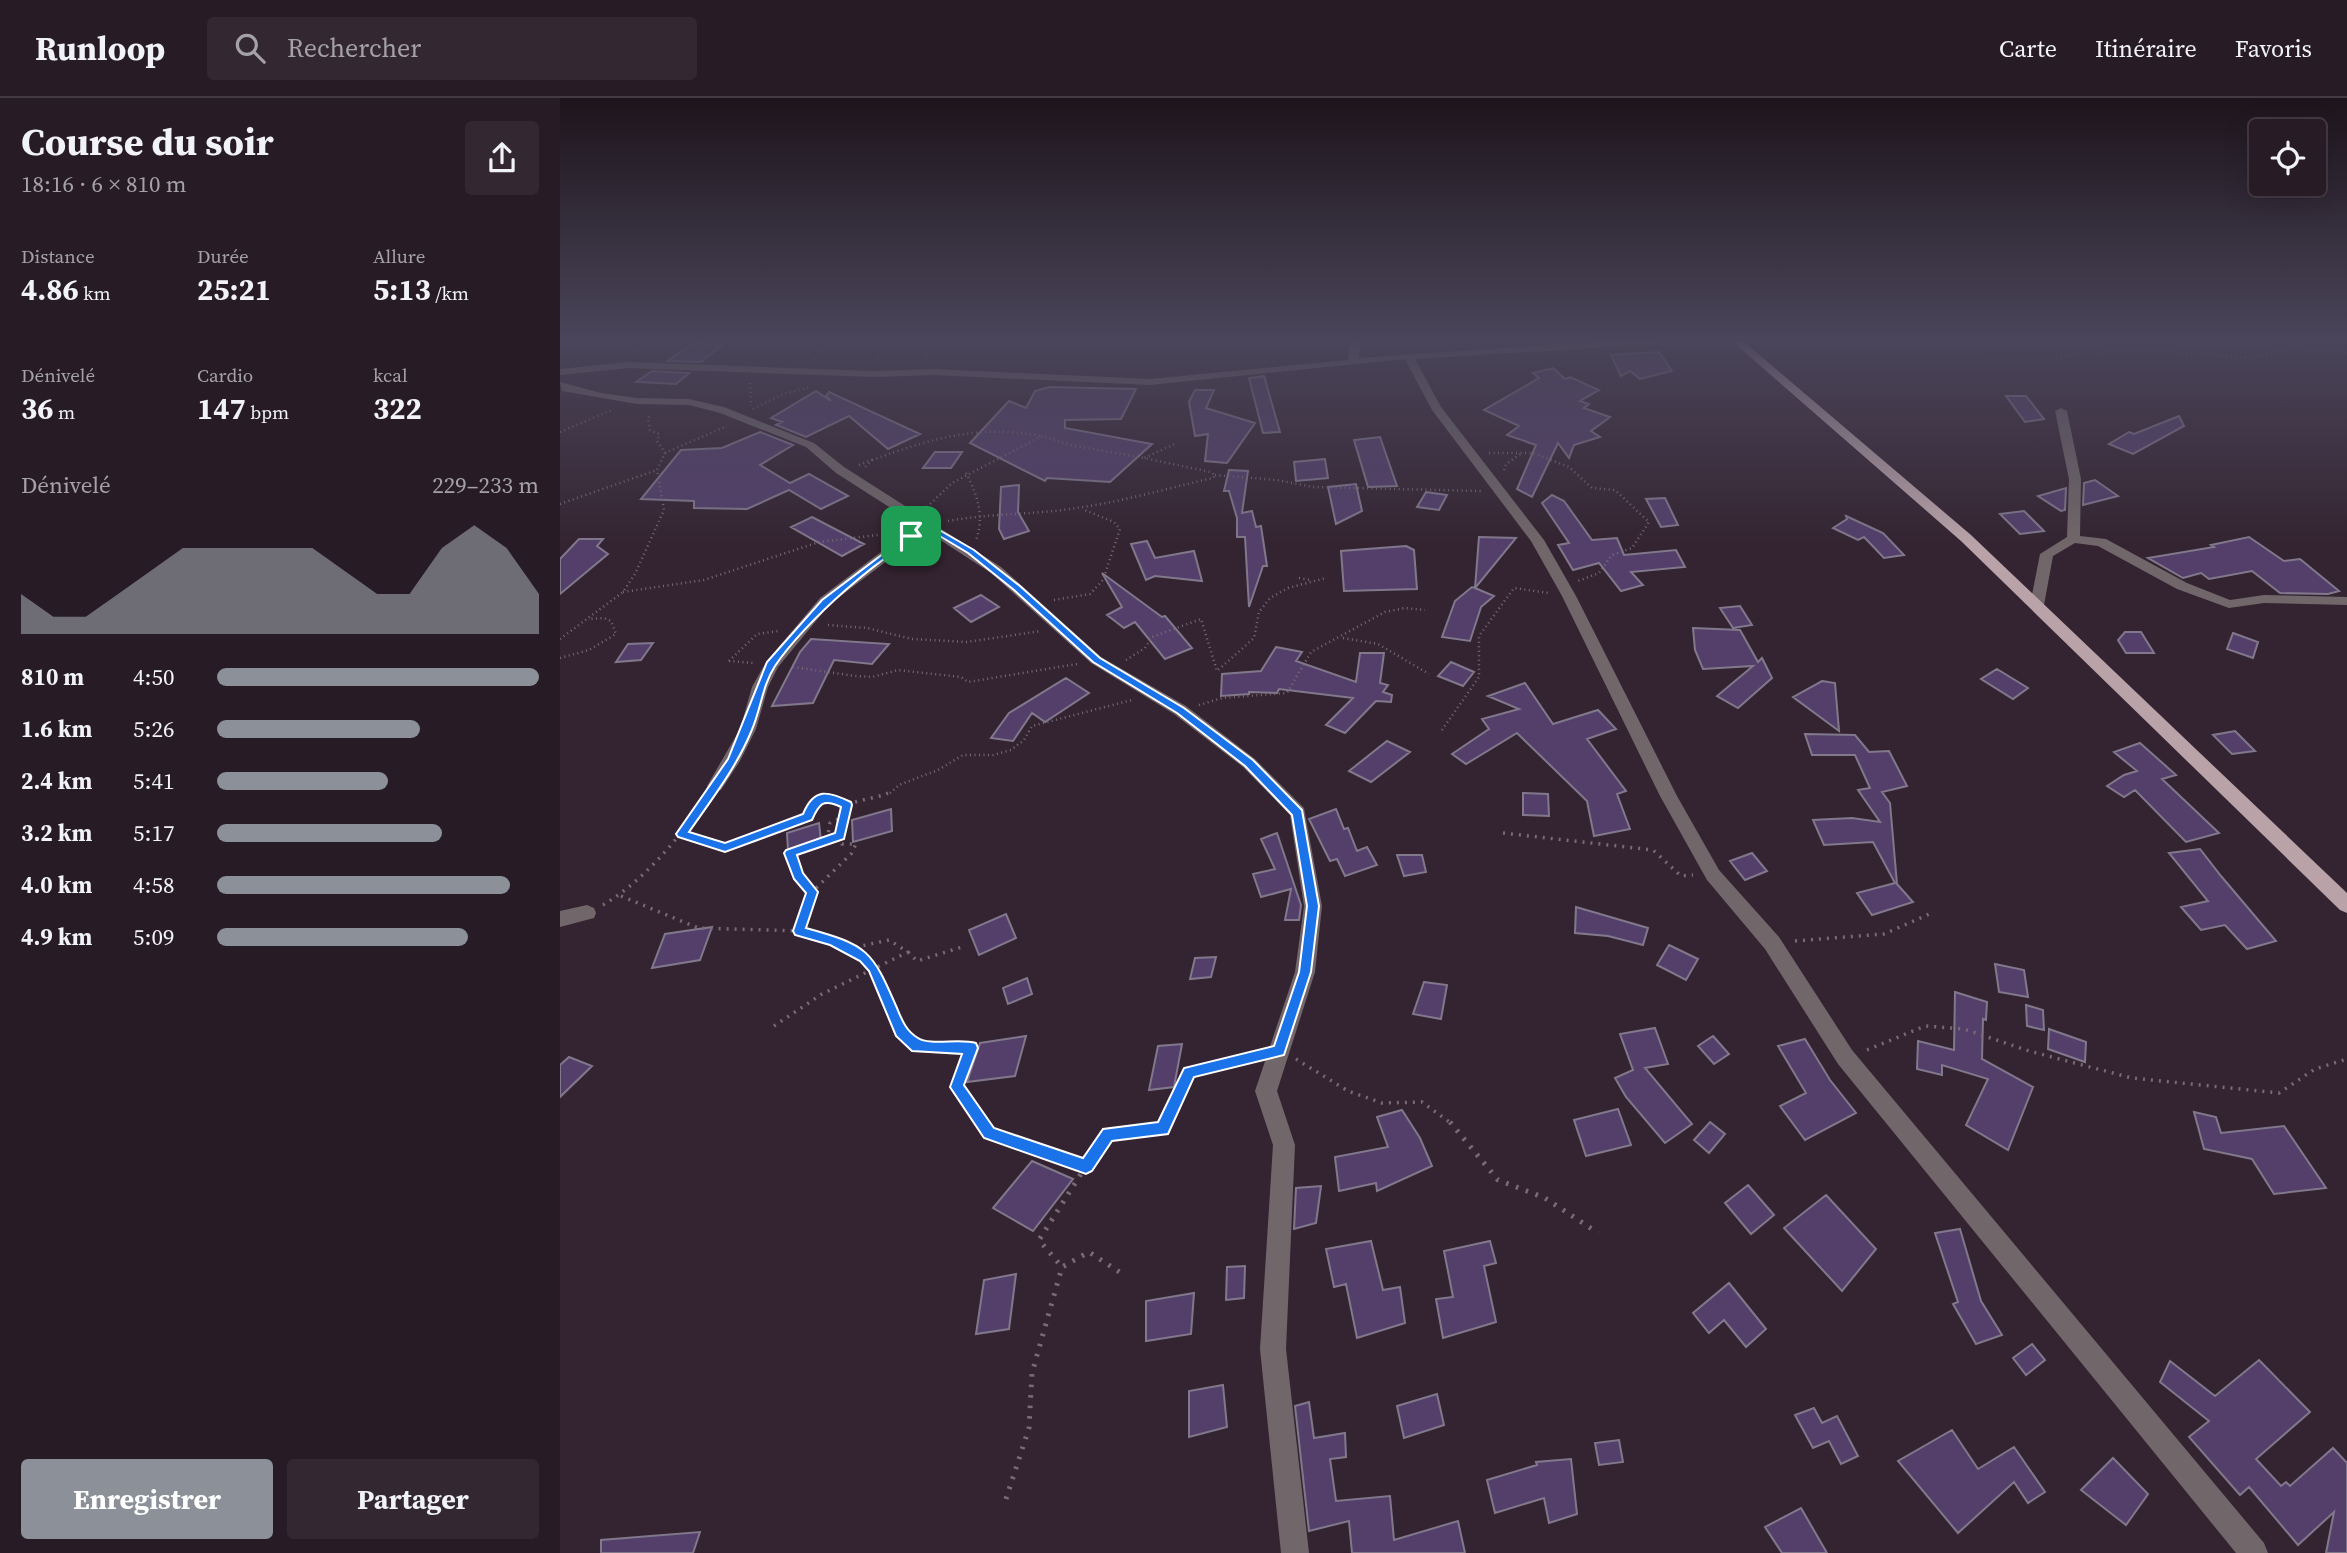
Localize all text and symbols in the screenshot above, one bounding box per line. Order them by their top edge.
search box [207,17,697,80]
text: Runloop [35,26,165,71]
icon: search [231,29,269,67]
text: Rechercher [287,30,421,66]
text: Carte [1999,32,2057,65]
text: Itinéraire [2095,32,2197,65]
text: Favoris [2235,32,2312,65]
text: Course du soir [21,116,274,168]
map controls [2249,119,2326,196]
button: locate [2249,119,2326,196]
button: share [465,121,539,195]
text: 18:16 · 6 × 810 m [21,168,187,200]
text: Distance [21,243,95,269]
text: Durée [197,243,249,269]
text: Allure [373,243,425,269]
text: 4.86 [21,269,79,310]
text: 25:21 [197,269,271,310]
text: 5:13 [373,269,431,310]
text: km [79,280,111,306]
text: /km [431,280,469,306]
text: Dénivelé [21,362,95,388]
text: Cardio [197,362,253,388]
text: kcal [373,362,408,388]
text: 36 [21,388,54,429]
text: 147 [197,388,246,429]
text: 322 [373,388,422,429]
text: m [54,399,75,425]
text: bpm [246,399,289,425]
text: Dénivelé [21,469,111,501]
text: 229–233 m [432,469,539,501]
pin [881,506,941,566]
icon: arrive [892,517,930,555]
text: 810 m [21,661,84,693]
text: 4:50 [133,661,174,693]
text: 1.6 km [21,713,92,745]
text: 5:26 [133,713,174,745]
text: 2.4 km [21,765,92,797]
text: 5:41 [133,765,174,797]
text: 3.2 km [21,817,92,849]
text: 5:17 [133,817,174,849]
text: 4.0 km [21,869,92,901]
text: 4:58 [133,869,174,901]
text: 4.9 km [21,921,92,953]
text: 5:09 [133,921,174,953]
button: Enregistrer [21,1459,273,1539]
button: Partager [287,1459,539,1539]

